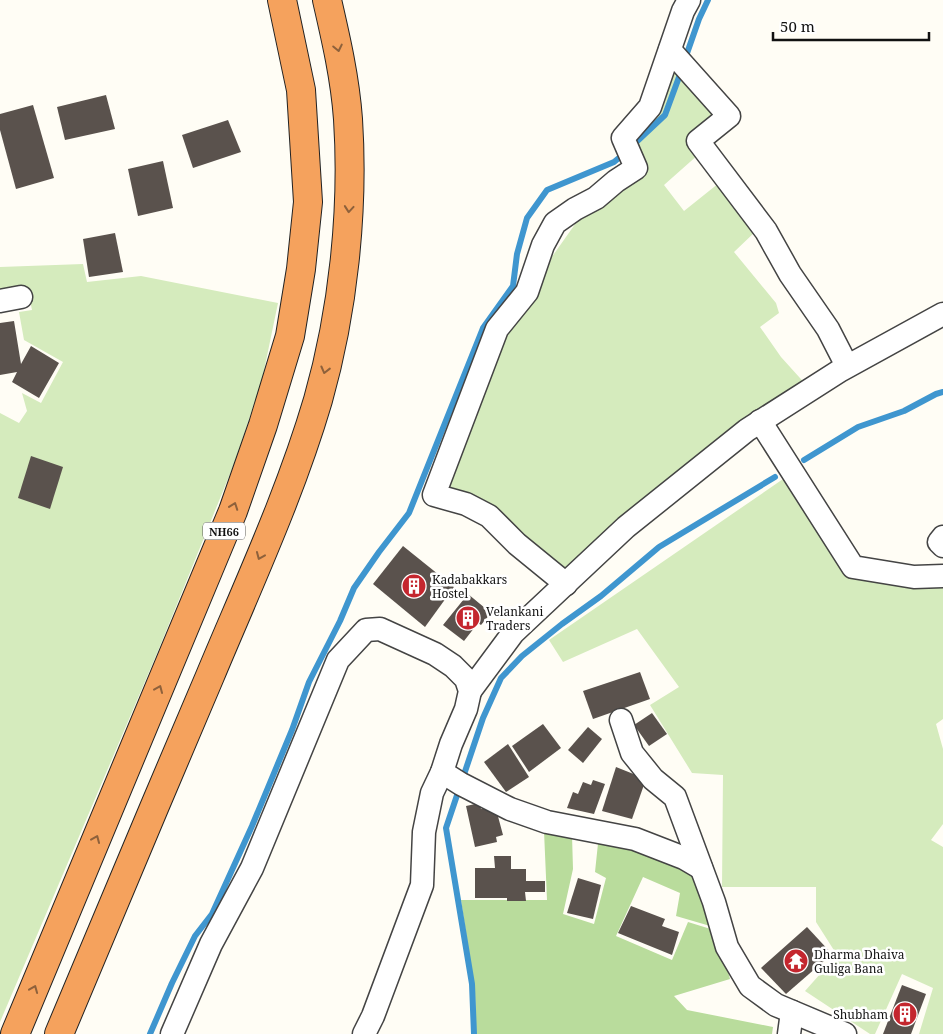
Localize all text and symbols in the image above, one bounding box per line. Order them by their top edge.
scale bar [773,10,929,42]
text: 50 m [780,16,815,36]
one-way arrow [332,43,343,52]
one-way arrow [343,206,354,214]
one-way arrow [321,365,331,373]
one-way arrow [228,503,238,511]
road number: NH66 [203,522,245,540]
one-way arrow [256,551,266,560]
place label: Kadabakkars Hostel [432,571,507,602]
building icon: Kadabakkars Hostel [401,573,427,599]
place label: Velankani Traders [486,603,544,634]
building icon: Velankani Traders [455,605,481,631]
one-way arrow [152,685,163,694]
one-way arrow [90,835,100,844]
place label: Dharma Dhaiva Guliga Bana [814,946,905,977]
temple icon: Dharma Dhaiva Guliga Bana [783,948,809,974]
one-way arrow [27,985,38,994]
building icon: Shubham [892,1001,918,1027]
place label: Shubham [833,1006,888,1023]

